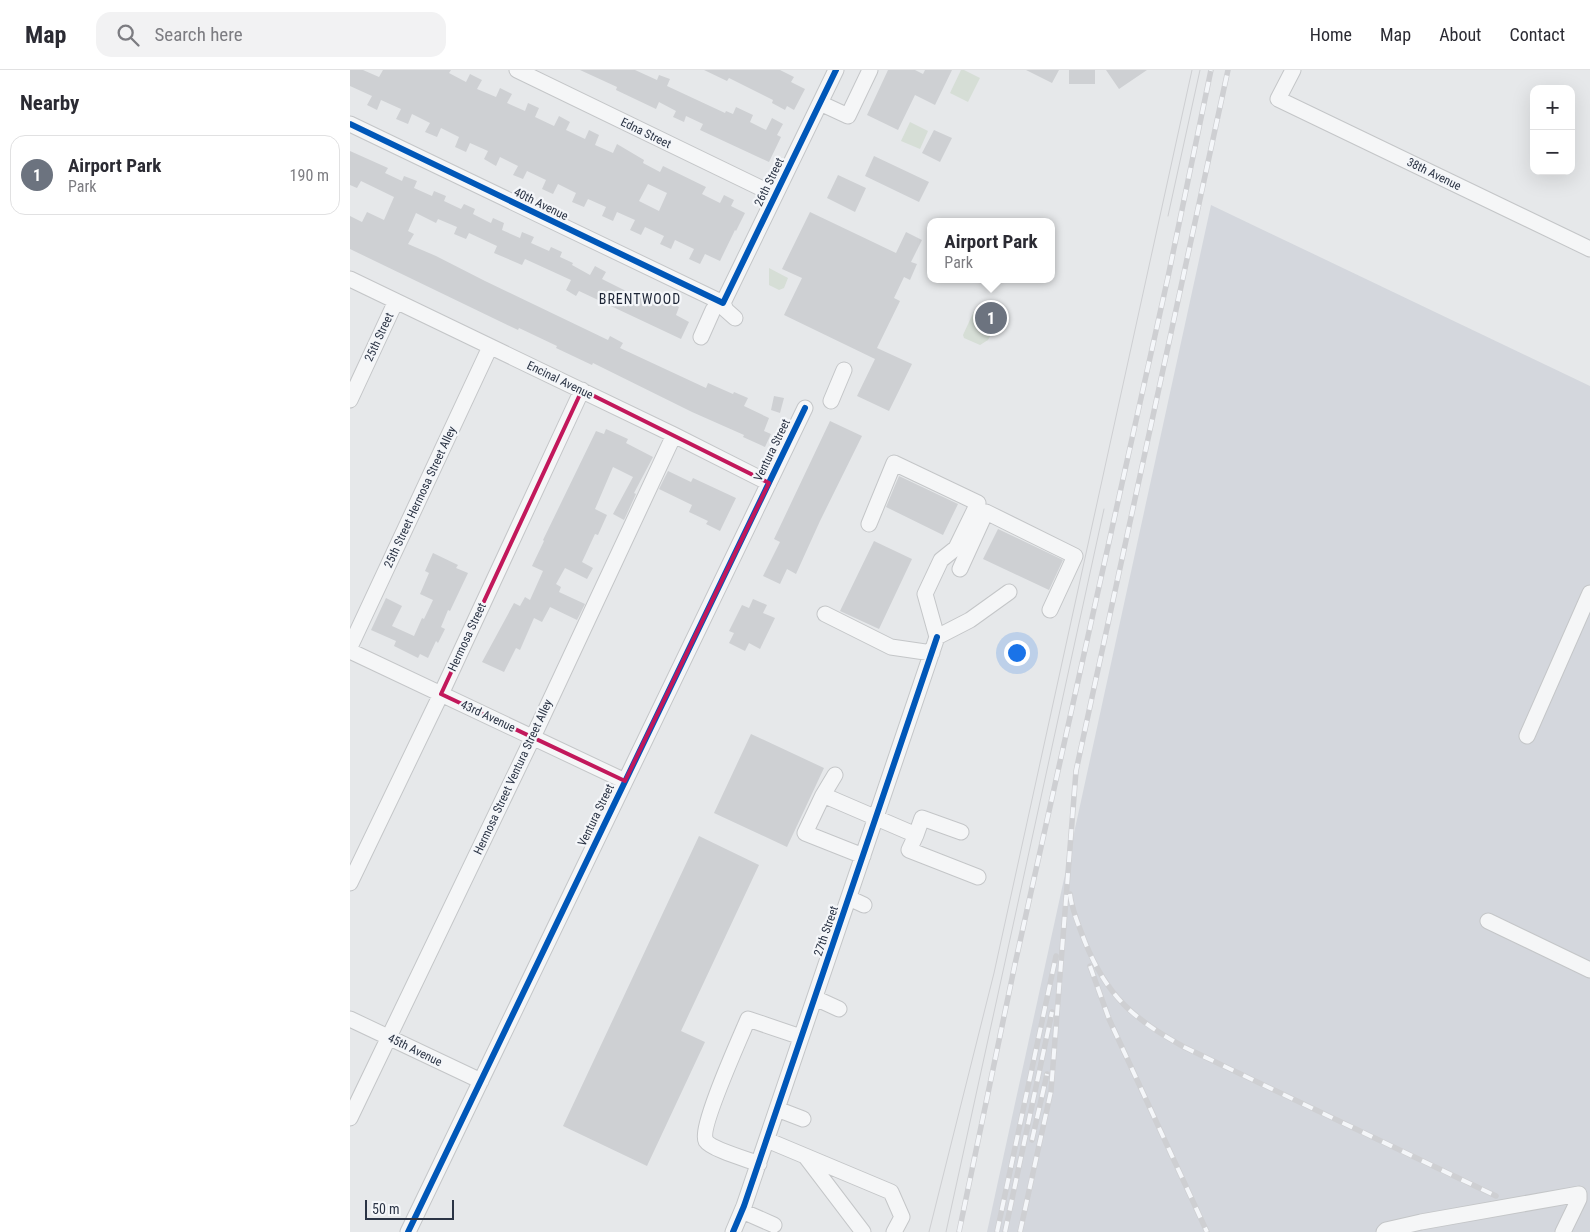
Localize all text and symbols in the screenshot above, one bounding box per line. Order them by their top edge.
search box [96,12,446,57]
text: Map [25,21,66,49]
icon: search [114,21,142,49]
text: Search here [154,23,243,46]
text: Home [1310,24,1352,45]
text: Map [1380,24,1411,45]
text: About [1439,24,1481,45]
text: Contact [1509,24,1565,45]
map controls [1530,85,1575,175]
button: + [1530,85,1575,130]
text: Nearby [20,91,79,115]
street label: Edna Street [619,115,674,151]
button: − [1530,130,1575,175]
text: Airport Park [68,154,161,177]
street label: 26th Street [751,155,787,208]
street label: 38th Avenue [1405,155,1464,193]
text: 1 [33,166,41,185]
text: 190 m [290,166,329,185]
text: Park [68,177,97,196]
street label: 40th Avenue [512,185,571,223]
popup [927,218,1055,283]
text: Airport Park [944,230,1038,253]
text: Park [944,253,973,272]
district label: BRENTWOOD [599,291,681,307]
pin: 1 [975,299,1007,337]
street label: 25th Street [362,310,397,364]
street label: Encinal Avenue [525,358,596,402]
street label: Ventura Street [751,416,793,483]
street label: 25th Street Hermosa Street Alley [381,424,459,570]
street label: Hermosa Street [445,600,489,673]
your location [1004,640,1030,666]
street label: 43rd Avenue [458,697,518,735]
street label: Hermosa Street Ventura Street Alley [471,697,555,857]
street label: Ventura Street [575,781,617,848]
street label: 27th Street [811,904,841,958]
street label: 45th Avenue [386,1031,445,1069]
scale bar [365,1197,454,1220]
text: 50 m [372,1201,400,1217]

